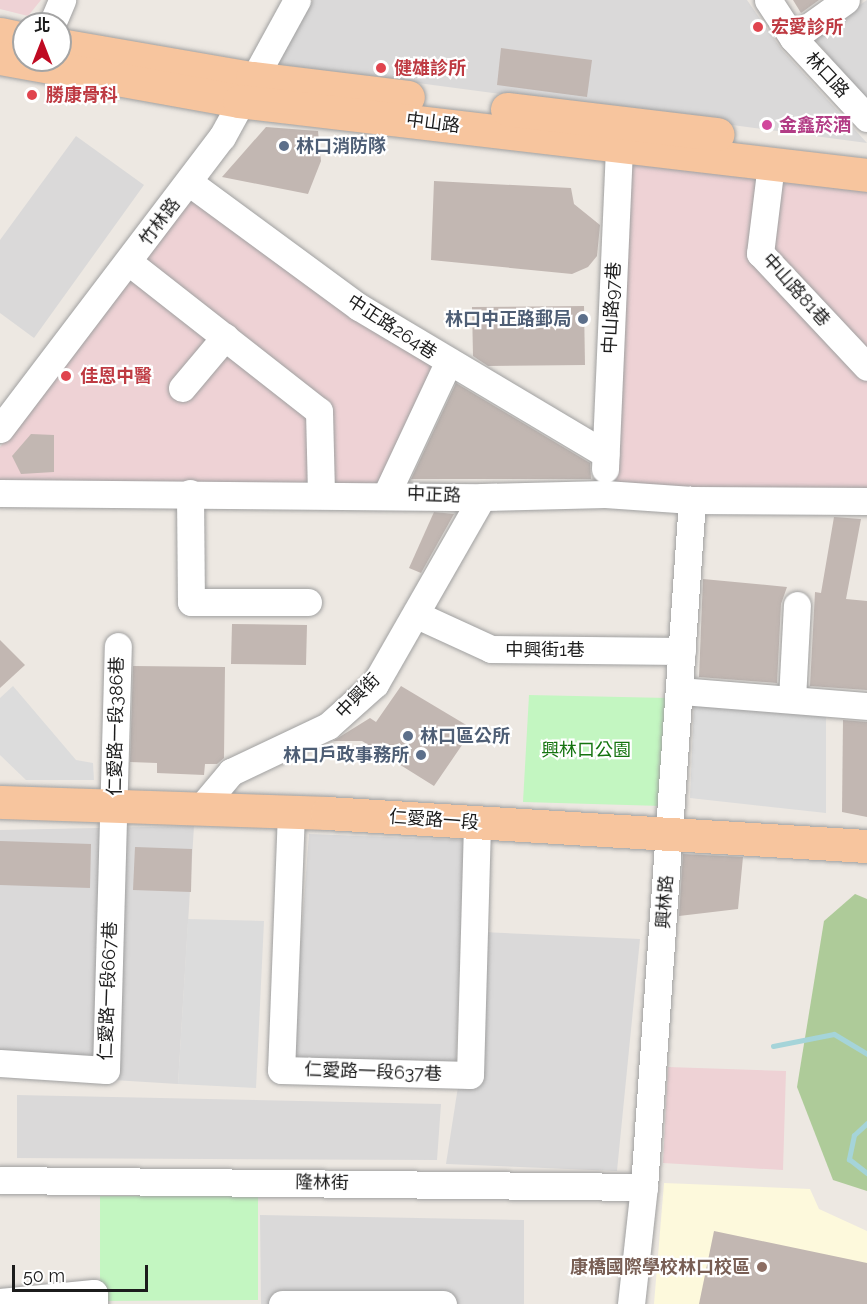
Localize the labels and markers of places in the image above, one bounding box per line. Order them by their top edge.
place label: 宏愛診所 [771,16,843,38]
marker: 宏愛診所 [749,18,767,36]
place label: 健雄診所 [394,57,466,79]
marker: 健雄診所 [372,59,390,77]
place label: 勝康骨科 [46,84,118,106]
marker: 勝康骨科 [23,86,41,104]
place label: 金鑫菸酒 [779,114,851,136]
marker: 金鑫菸酒 [760,118,774,132]
place label: 林口消防隊 [296,135,386,157]
marker: 林口消防隊 [277,139,291,153]
place label: 林口中正路郵局 [445,308,571,330]
marker: 林口中正路郵局 [576,312,590,326]
place label: 佳恩中醫 [80,365,152,387]
marker: 佳恩中醫 [57,367,75,385]
place label: 林口區公所 [420,725,510,747]
marker: 林口區公所 [401,729,415,743]
place label: 林口戶政事務所 [283,744,409,766]
marker: 林口戶政事務所 [414,748,428,762]
place label: 康橋國際學校林口校區 [570,1256,750,1278]
marker: 康橋國際學校林口校區 [755,1260,769,1274]

